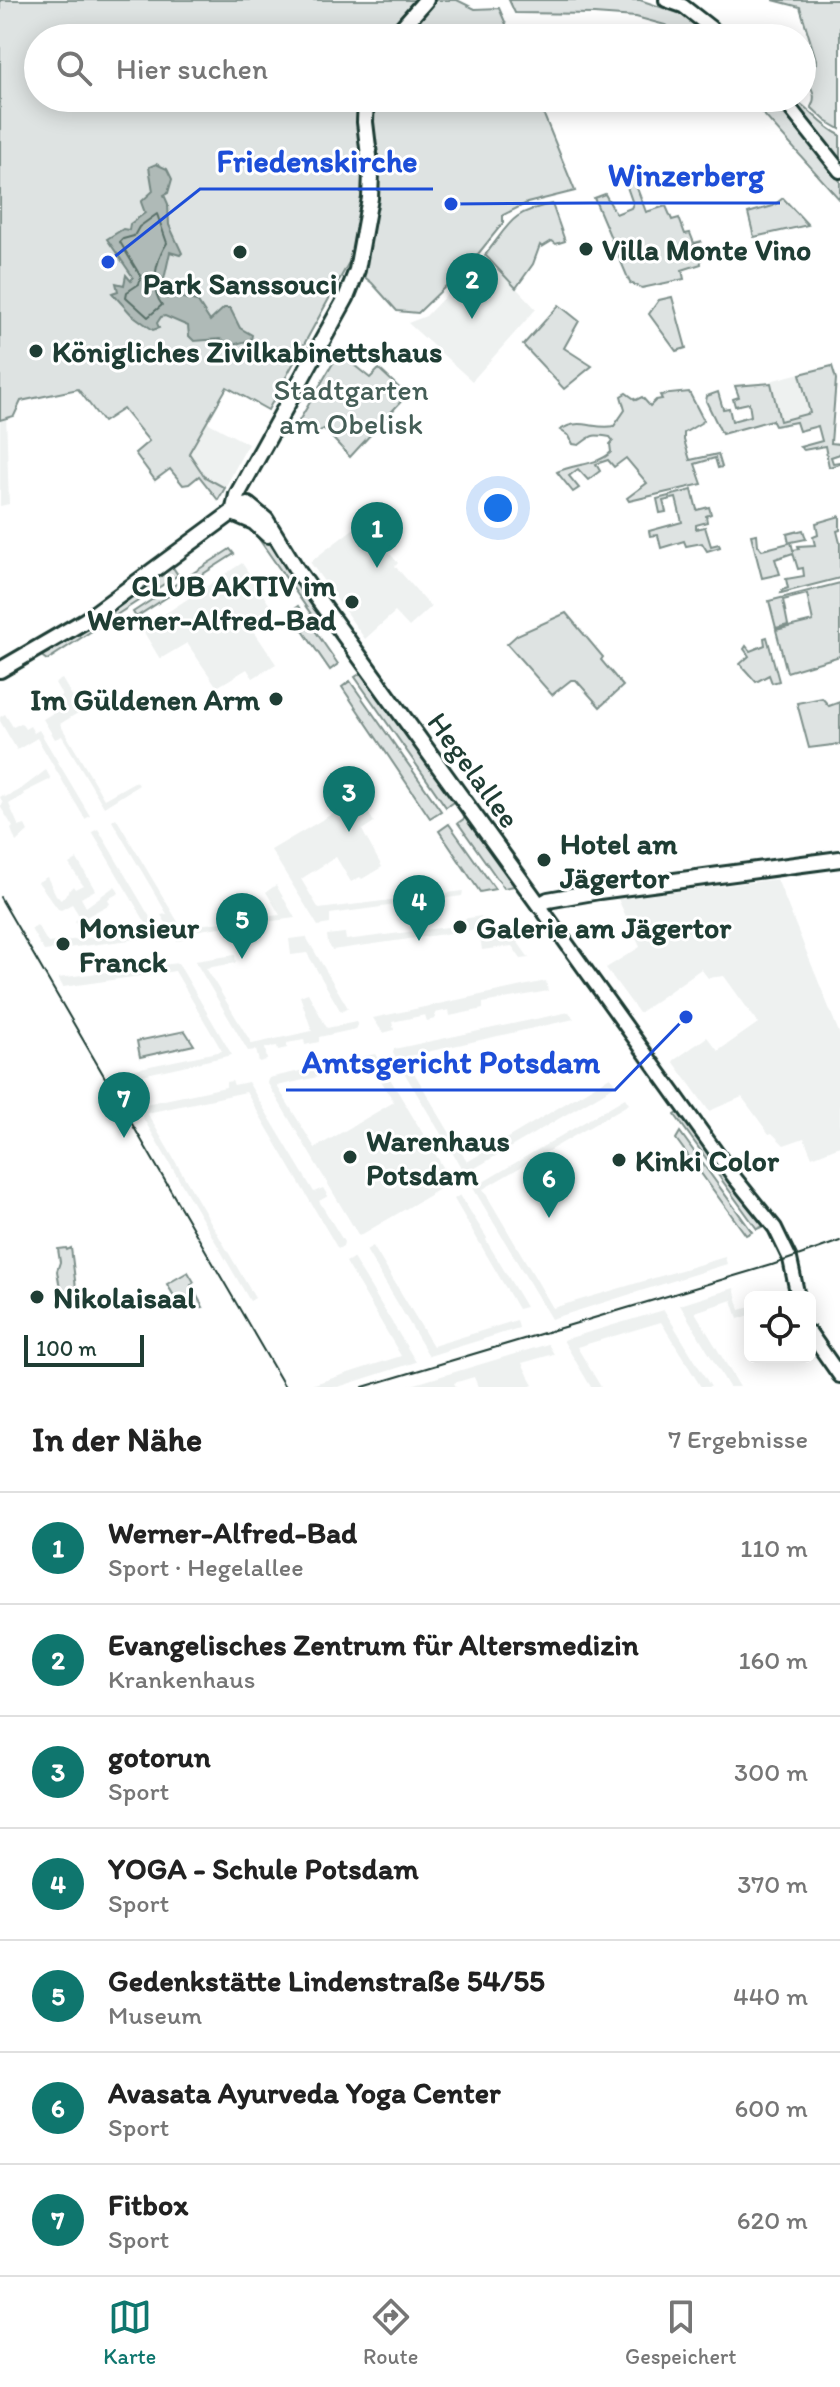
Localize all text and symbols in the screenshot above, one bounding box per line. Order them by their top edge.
search box [24,24,816,112]
icon: search [52,46,96,90]
text: Hier suchen [116,50,268,87]
callout: Friedenskirche [200,133,433,189]
text: Friedenskirche [217,142,417,180]
callout: Winzerberg [592,147,780,203]
text: Winzerberg [608,156,765,194]
place label: Villa Monte Vino [602,231,811,268]
marker: Villa Monte Vino [577,240,595,258]
marker: Park Sanssouci [231,243,249,261]
pin: 2 [446,253,498,319]
place label: Park Sanssouci [143,265,337,302]
place label: Königliches Zivilkabinettshaus [52,333,442,370]
marker: Königliches Zivilkabinettshaus [27,342,45,360]
park label: Stadtgarten am Obelisk [273,371,429,442]
your location [478,488,518,528]
pin: 1 [351,502,403,568]
place label: CLUB AKTIV im Werner-Alfred-Bad [87,567,337,638]
marker: CLUB AKTIV im Werner-Alfred-Bad [343,593,361,611]
place label: Im Güldenen Arm [30,681,261,718]
marker: Im Güldenen Arm [267,690,285,708]
street label: Hegelallee [420,705,528,835]
pin: 3 [323,766,375,832]
place label: Hotel am Jägertor [559,825,678,896]
marker: Hotel am Jägertor [535,851,553,869]
pin: 4 [393,875,445,941]
pin: 5 [216,893,268,959]
place label: Monsieur Franck [79,909,200,980]
place label: Galerie am Jägertor [476,909,732,946]
marker: Galerie am Jägertor [451,918,469,936]
marker: Monsieur Franck [54,935,72,953]
callout: Amtsgericht Potsdam [286,1034,615,1090]
text: Amtsgericht Potsdam [301,1043,600,1081]
pin: 7 [98,1072,150,1138]
place label: Warenhaus Potsdam [366,1122,510,1193]
place label: Kinki Color [635,1142,780,1179]
marker: Warenhaus Potsdam [341,1148,359,1166]
marker: Kinki Color [610,1151,628,1169]
pin: 6 [523,1152,575,1218]
place label: Nikolaisaal [53,1279,196,1316]
marker: Nikolaisaal [28,1288,46,1306]
map controls [744,1291,816,1363]
button: locate [744,1291,816,1363]
scale bar [24,1331,144,1367]
text: 100 m [36,1335,97,1362]
text: In der Nähe [32,1419,202,1460]
text: 7 Ergebnisse [668,1423,808,1455]
text: Werner-Alfred-Bad [108,1514,357,1551]
text: 1 [52,1532,64,1564]
text: 110 m [740,1532,808,1564]
text: Sport · Hegelallee [108,1551,304,1583]
text: Evangelisches Zentrum für Altersmedizin [108,1626,639,1663]
text: 2 [51,1644,65,1676]
text: 160 m [738,1644,808,1676]
text: Krankenhaus [108,1663,255,1695]
text: gotorun [108,1738,211,1775]
text: 3 [51,1756,65,1788]
text: 300 m [734,1756,808,1788]
text: Sport [108,1775,169,1807]
text: YOGA - Schule Potsdam [108,1850,419,1887]
text: 4 [50,1868,66,1900]
text: 370 m [737,1868,808,1900]
text: Sport [108,1887,169,1919]
text: Gedenkstätte Lindenstraße 54/55 [108,1962,545,1999]
text: 5 [51,1980,65,2012]
text: 440 m [733,1980,808,2012]
text: Museum [108,1999,202,2031]
text: Avasata Ayurveda Yoga Center [108,2074,501,2111]
text: 6 [51,2092,65,2124]
text: 600 m [734,2092,808,2124]
text: Sport [108,2111,169,2143]
text: Fitbox [108,2186,188,2223]
text: 7 [52,2204,64,2236]
text: 620 m [737,2204,808,2236]
text: Sport [108,2223,169,2255]
tab: Karte [103,2295,156,2370]
tab: Route [363,2295,418,2370]
tab: Gespeichert [625,2295,737,2370]

